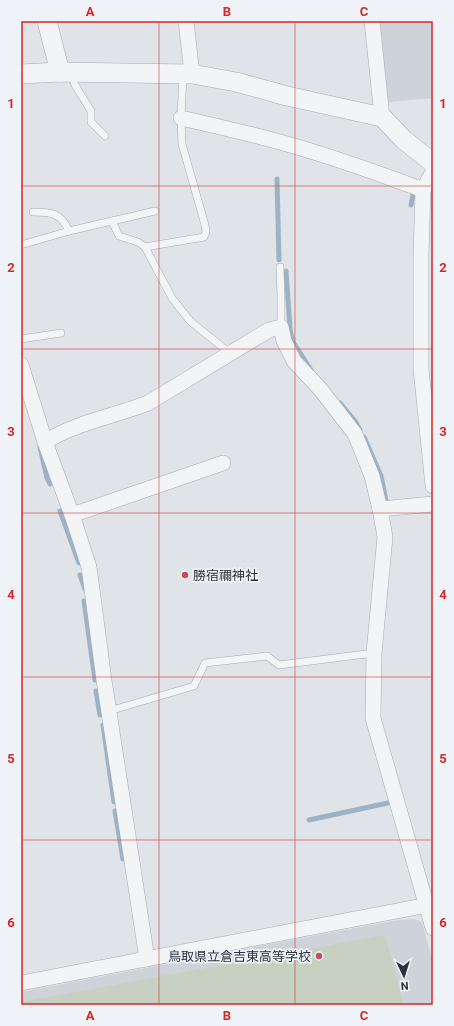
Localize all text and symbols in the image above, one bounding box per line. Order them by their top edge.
text: A [86,4,95,19]
text: B [223,4,231,19]
text: C [360,4,369,19]
text: 1 [7,96,15,111]
text: 1 [439,96,447,111]
text: 2 [7,260,15,275]
text: 2 [439,260,447,275]
text: 3 [7,424,15,439]
text: 3 [439,424,447,439]
place label: 勝宿禰神社 [193,568,258,583]
marker: 勝宿禰神社 [180,570,190,580]
text: 4 [7,587,15,602]
text: 4 [439,587,447,602]
text: 5 [7,751,15,766]
text: 5 [439,751,447,766]
text: 6 [7,915,15,930]
text: 6 [439,915,447,930]
place label: 鳥取県立倉吉東高等学校 [168,949,311,964]
marker: 鳥取県立倉吉東高等学校 [314,951,324,961]
north arrow [384,956,424,996]
text: N [400,979,409,992]
text: A [86,1008,95,1023]
text: B [223,1008,231,1023]
text: C [360,1008,369,1023]

